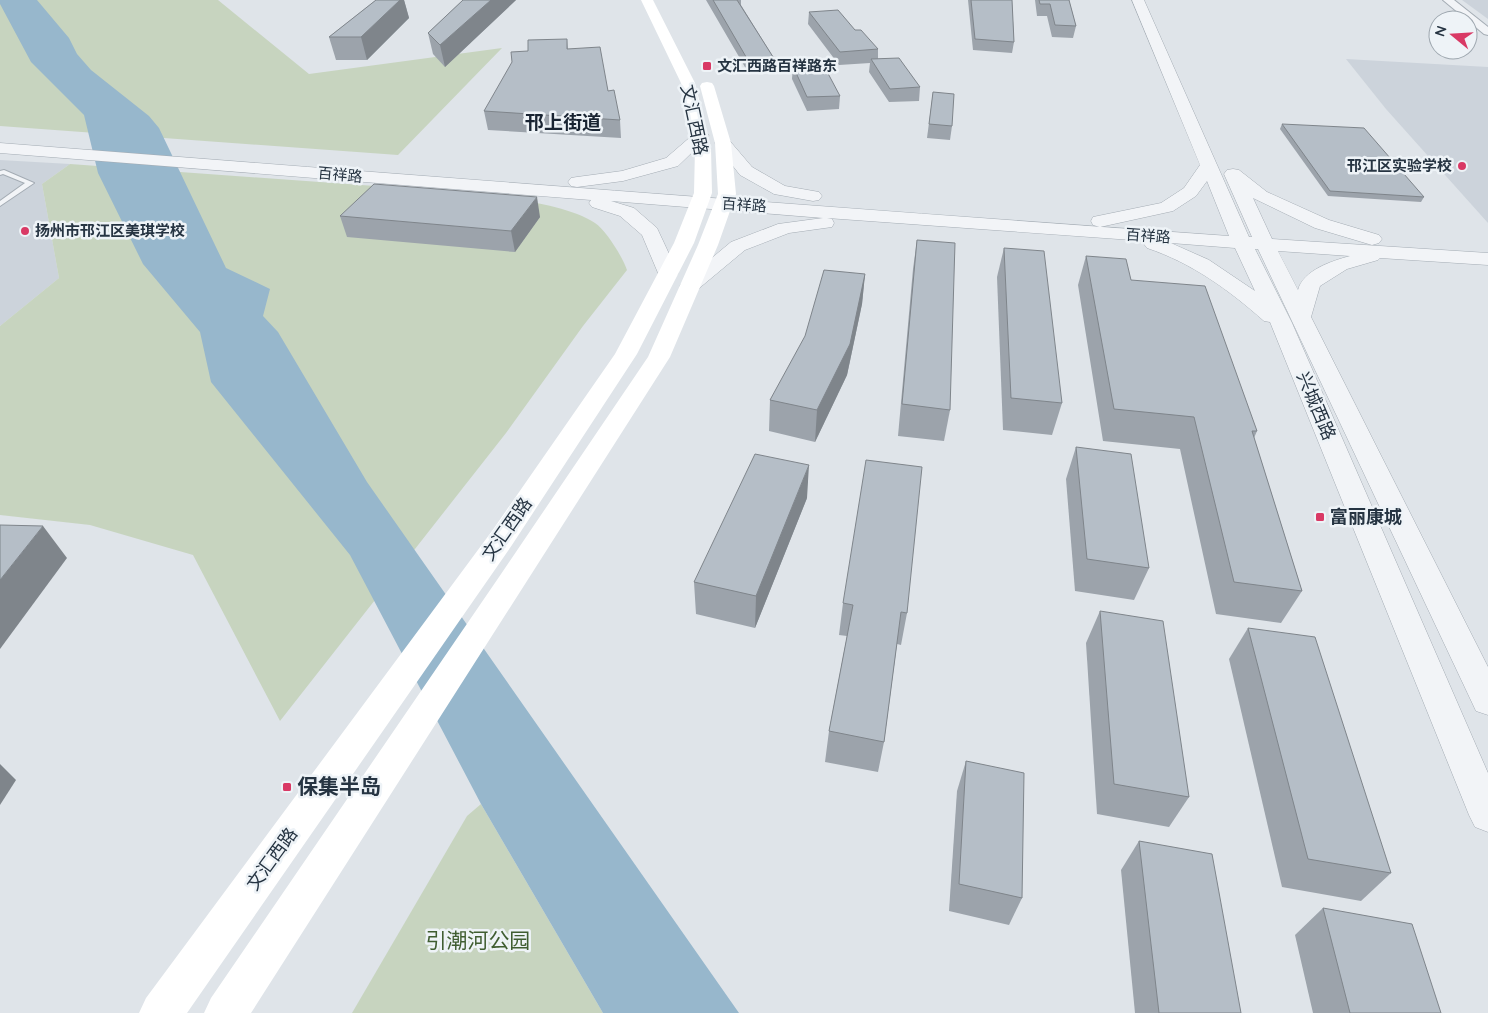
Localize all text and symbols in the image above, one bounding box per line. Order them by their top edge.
north arrow [1428,10,1478,60]
text: N [1430,23,1451,39]
place label: 文汇西路百祥路东 [717,56,837,75]
marker: 文汇西路百祥路东 [701,60,713,72]
street label: 文汇西路 [676,82,713,158]
district label: 邗上街道 [525,110,601,134]
place label: 邗江区实验学校 [1347,156,1452,175]
marker: 邗江区实验学校 [1456,160,1468,172]
street label: 百祥路 [317,163,363,186]
street label: 百祥路 [721,193,767,216]
place label: 扬州市邗江区美琪学校 [35,221,185,240]
street label: 百祥路 [1125,224,1171,247]
marker: 扬州市邗江区美琪学校 [19,225,31,237]
street label: 兴城西路 [1292,368,1341,443]
street label: 文汇西路 [477,493,537,565]
place label: 富丽康城 [1330,505,1402,528]
marker: 富丽康城 [1314,511,1326,523]
place label: 保集半岛 [297,773,381,799]
marker: 保集半岛 [281,781,293,793]
street label: 文汇西路 [241,823,302,895]
park label: 引潮河公园 [426,927,531,953]

